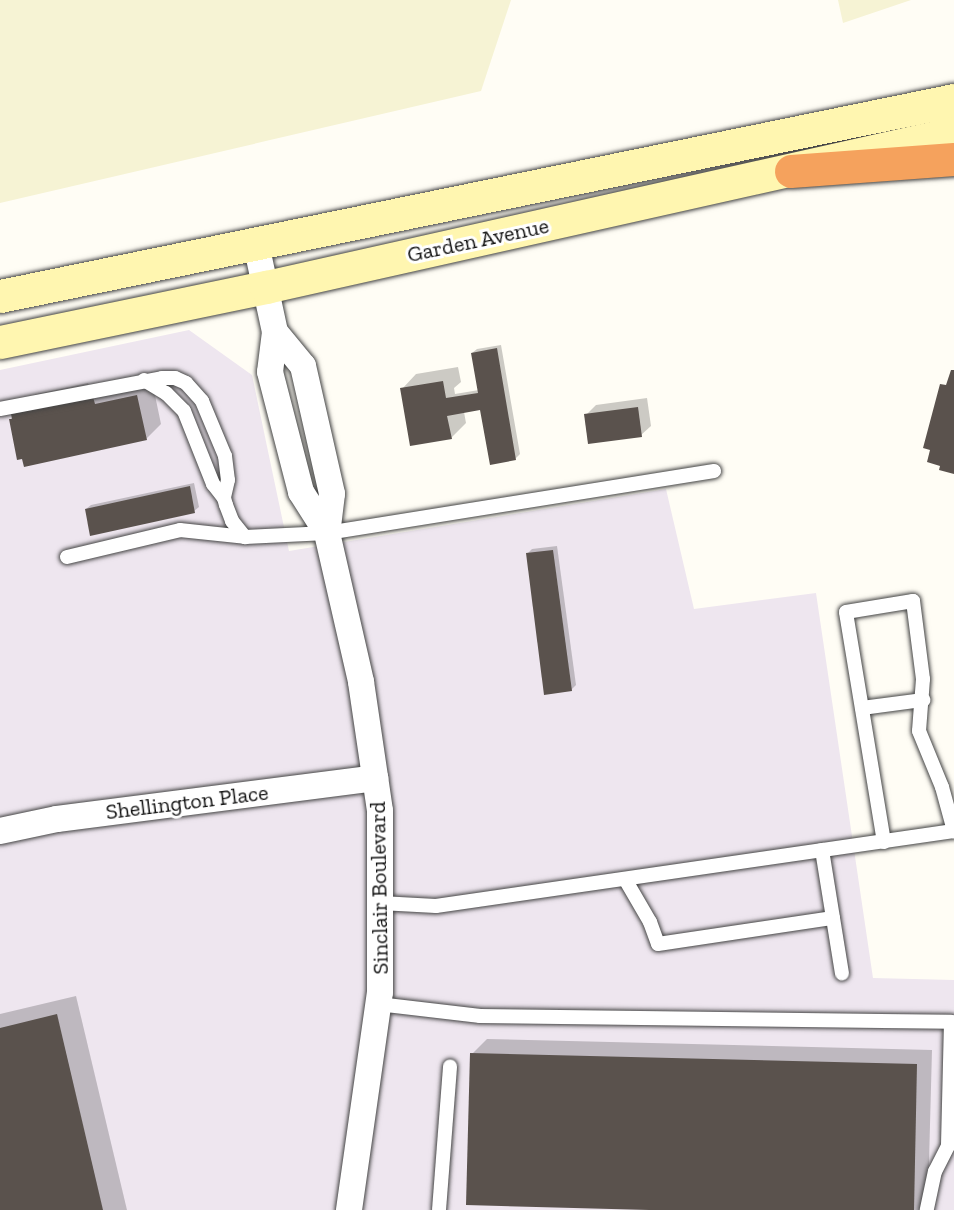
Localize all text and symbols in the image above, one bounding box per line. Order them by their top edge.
street label: Garden Avenue [404,212,552,268]
street label: Shellington Place [104,779,270,825]
street label: Sinclair Boulevard [364,801,394,975]

